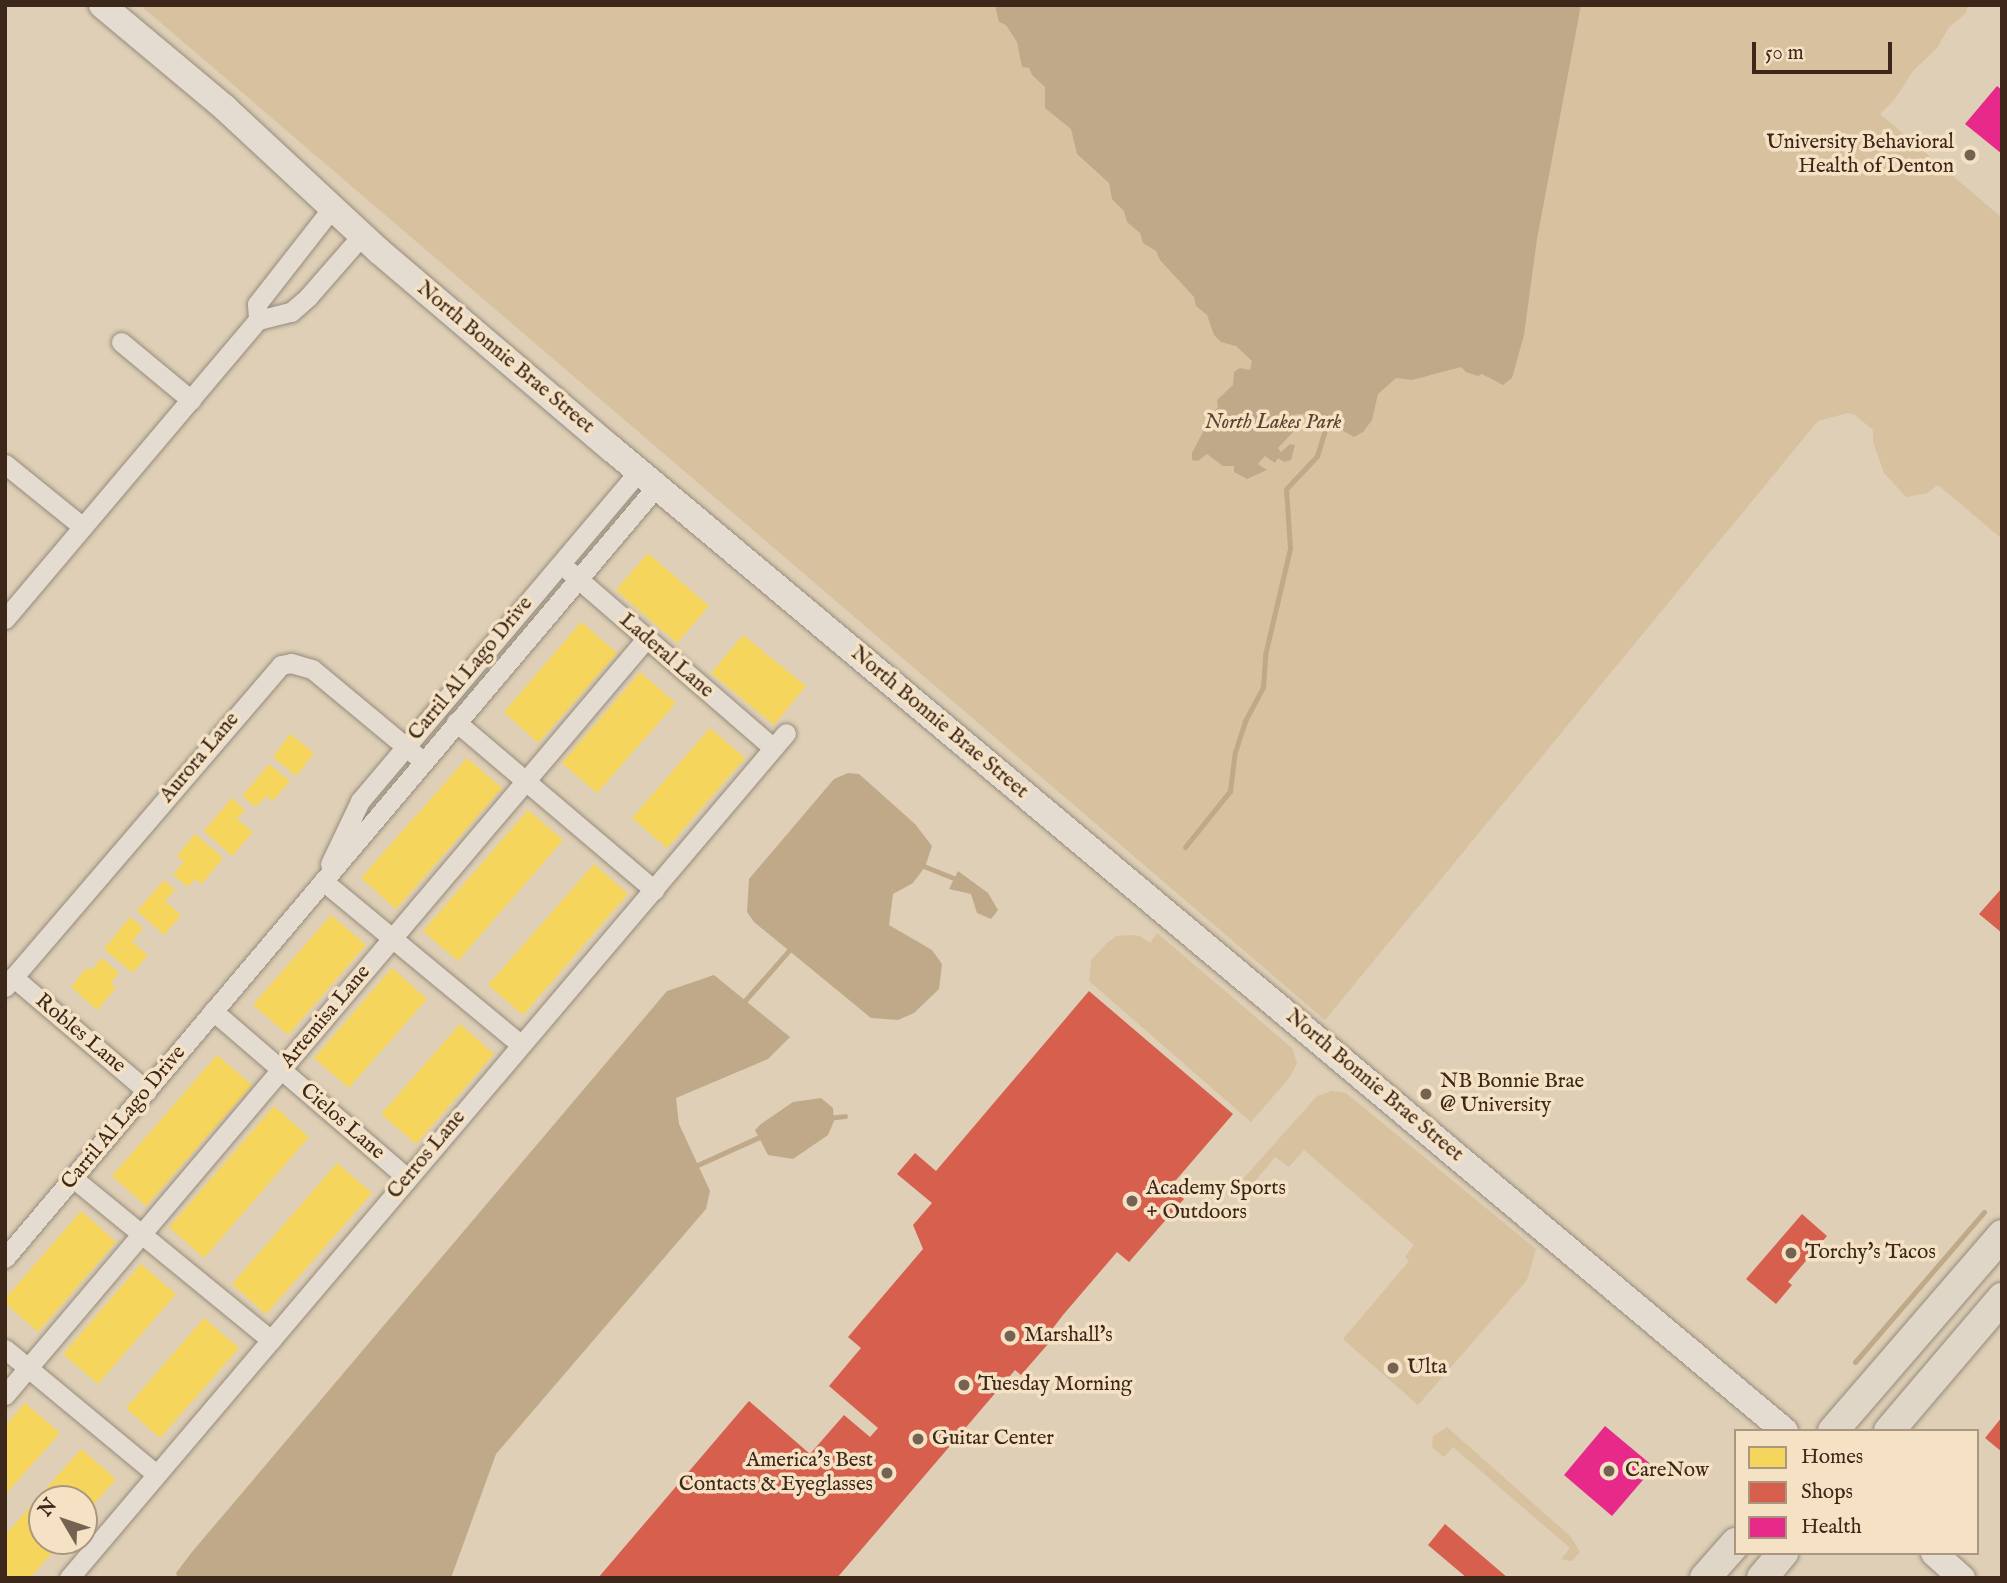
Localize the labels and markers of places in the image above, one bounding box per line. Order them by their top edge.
place label: University Behavioral Health of Denton [1766,130,1954,180]
marker: University Behavioral Health of Denton [1960,145,1980,165]
place label: NB Bonnie Brae @ University [1440,1069,1584,1119]
marker: NB Bonnie Brae @ University [1418,1086,1434,1102]
place label: Academy Sports + Outdoors [1146,1176,1286,1226]
marker: Academy Sports + Outdoors [1124,1193,1140,1209]
place label: Torchy's Tacos [1805,1240,1936,1266]
marker: Torchy's Tacos [1783,1245,1799,1261]
place label: Marshall's [1024,1323,1113,1349]
marker: Marshall's [1002,1328,1018,1344]
place label: Ulta [1407,1355,1447,1381]
marker: Ulta [1385,1360,1401,1376]
place label: Tuesday Morning [978,1372,1132,1398]
marker: Tuesday Morning [956,1377,972,1393]
place label: Guitar Center [932,1426,1054,1452]
marker: Guitar Center [910,1431,926,1447]
place label: America's Best Contacts & Eyeglasses [679,1448,873,1498]
place label: CareNow [1625,1458,1709,1484]
marker: CareNow [1599,1461,1619,1481]
marker: America's Best Contacts & Eyeglasses [879,1465,895,1481]

